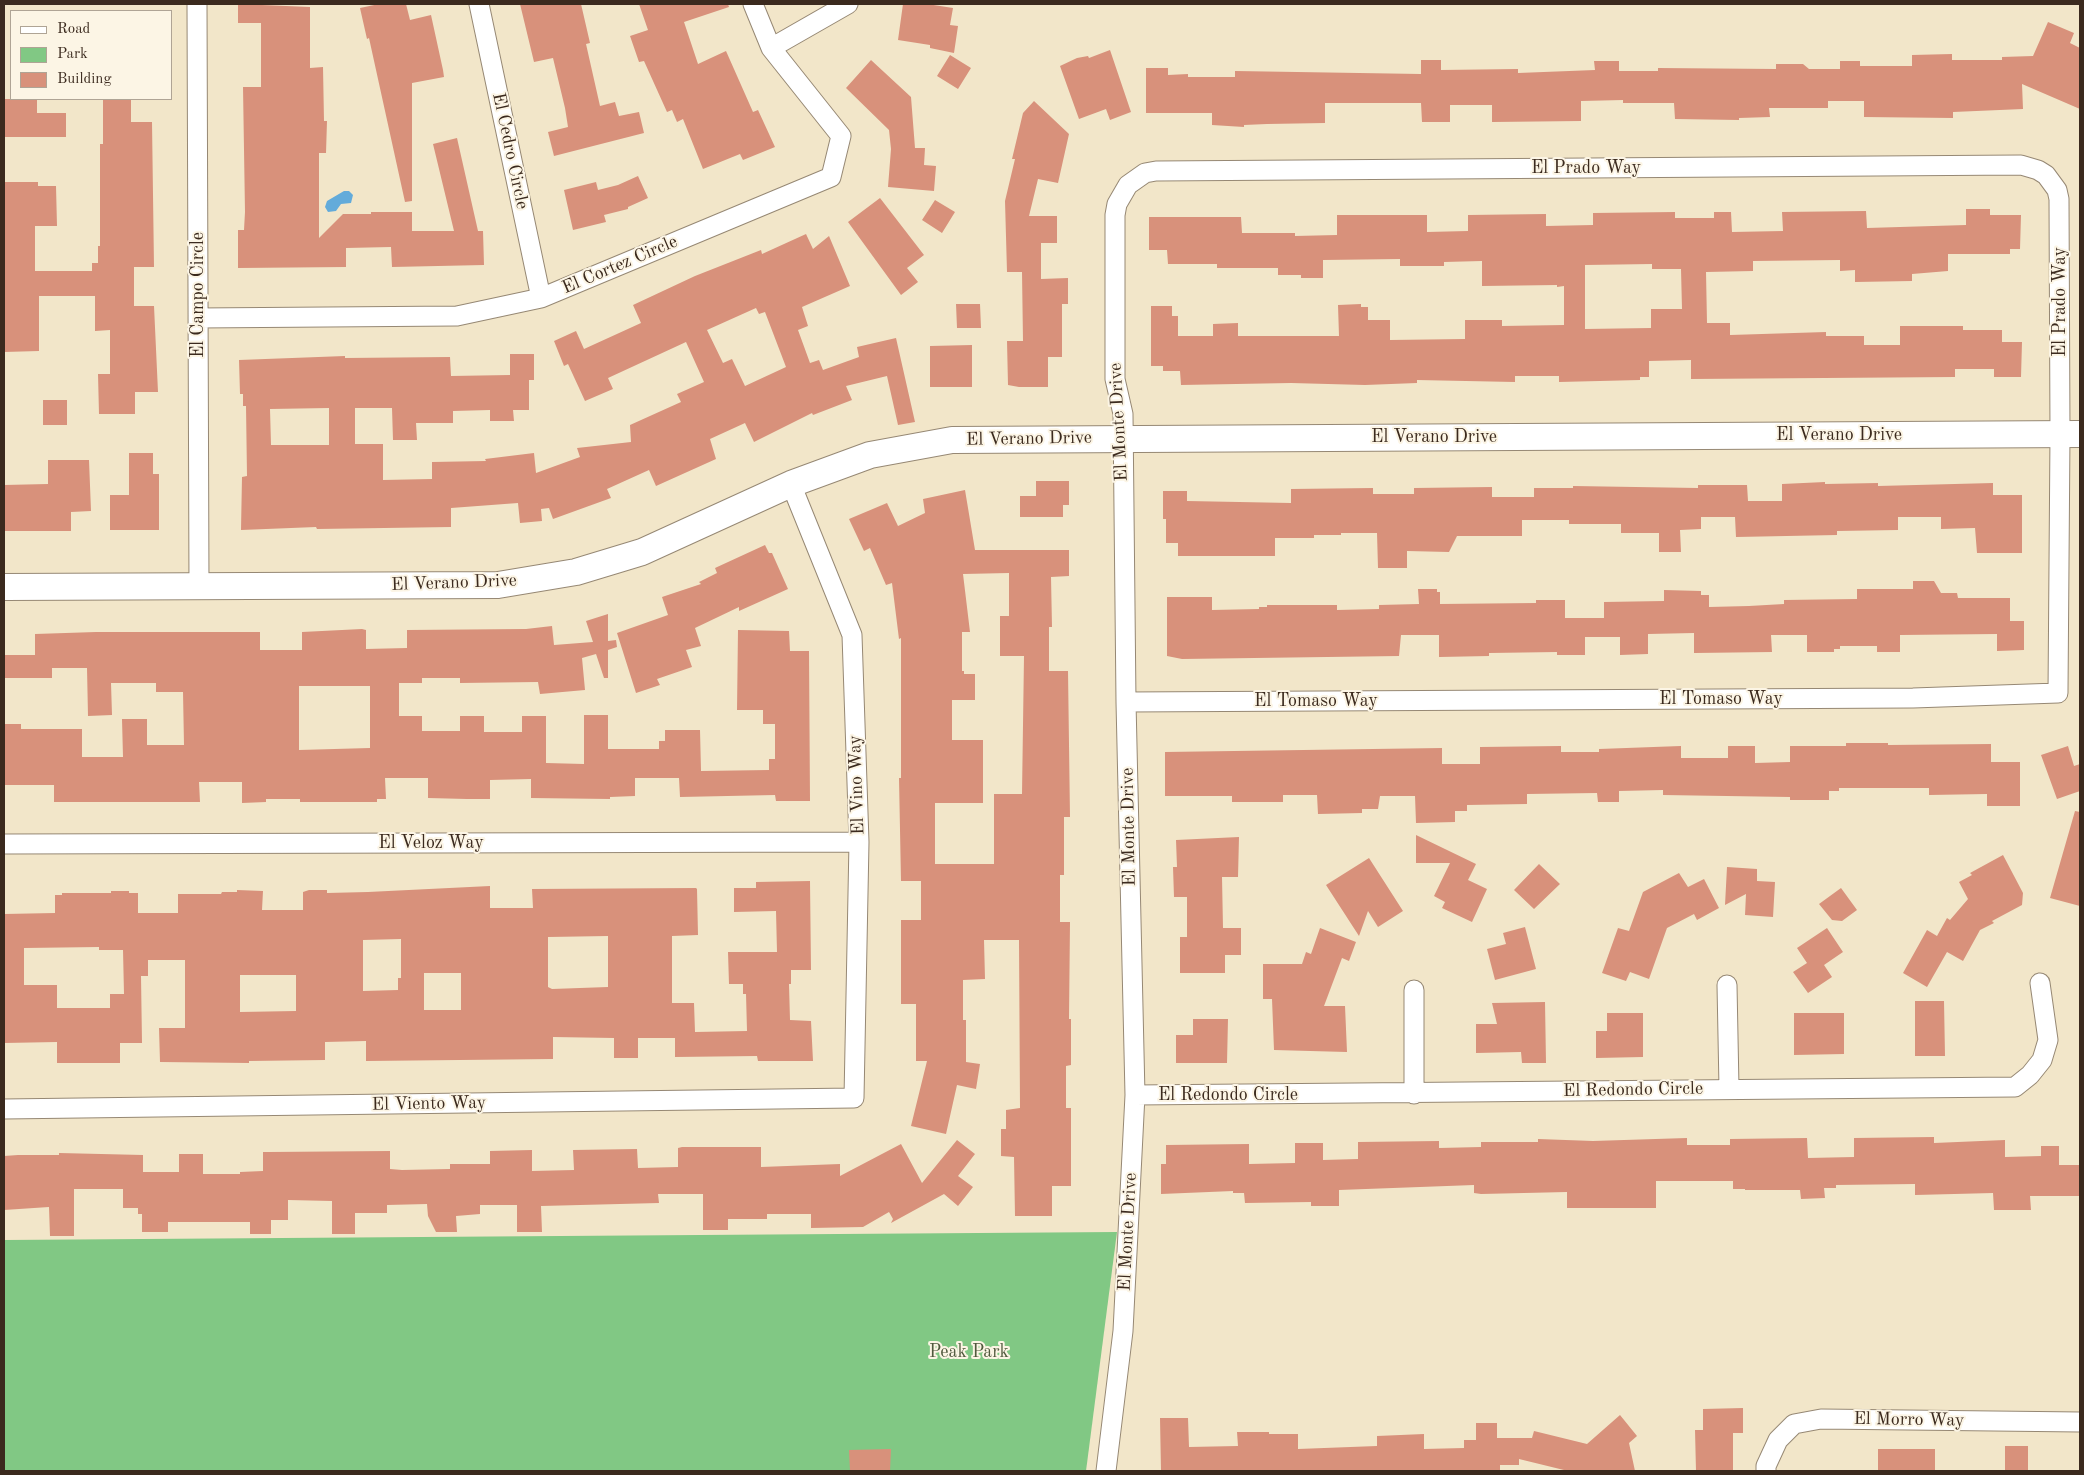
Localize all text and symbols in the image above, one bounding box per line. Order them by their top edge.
legend [10,10,172,100]
text: Road [57,22,90,37]
text: Park [57,47,88,62]
text: Building [57,72,112,87]
street label: El Cedro Circle [487,91,533,211]
street label: El Prado Way [1531,157,1641,179]
street label: El Cortez Circle [559,231,681,299]
street label: El Campo Circle [187,232,209,358]
street label: El Prado Way [2049,247,2071,357]
street label: El Monte Drive [1105,362,1133,482]
street label: El Verano Drive [1776,424,1902,446]
street label: El Verano Drive [1371,426,1497,448]
street label: El Verano Drive [966,427,1092,451]
street label: El Verano Drive [391,570,517,596]
street label: El Tomaso Way [1659,688,1783,710]
street label: El Tomaso Way [1254,690,1378,712]
street label: El Vino Way [844,735,870,835]
street label: El Monte Drive [1117,767,1141,887]
street label: El Veloz Way [378,832,484,854]
street label: El Redondo Circle [1563,1078,1703,1102]
street label: El Redondo Circle [1158,1084,1298,1106]
street label: El Viento Way [372,1092,486,1116]
street label: El Monte Drive [1114,1172,1142,1292]
park label: Peak Park [929,1341,1009,1363]
street label: El Morro Way [1853,1408,1965,1432]

